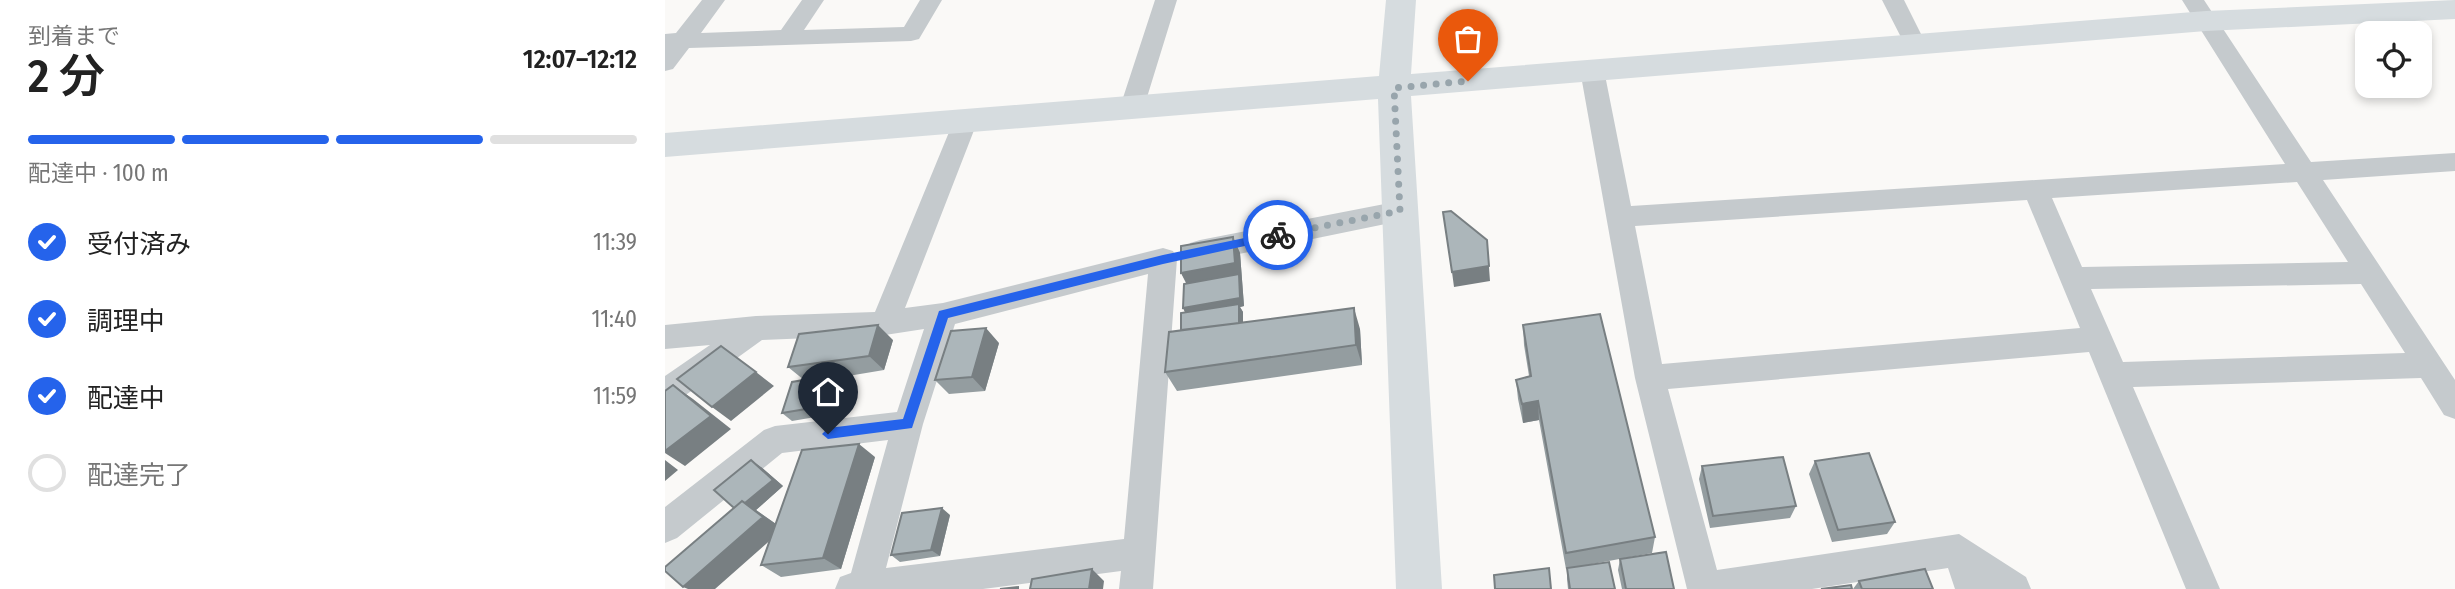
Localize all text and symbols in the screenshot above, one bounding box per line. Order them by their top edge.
pin [1438,9,1498,81]
icon: bag [1449,20,1487,58]
map controls [2355,21,2432,98]
button: locate [2355,21,2432,98]
text: 到着まで [28,22,120,50]
text: 12:07–12:12 [523,44,637,75]
text: 2 分 [28,49,105,104]
text: 配達中 · 100 m [28,159,169,187]
courier [1243,200,1313,270]
icon: bike [1259,216,1297,254]
icon: check [28,223,66,261]
text: 11:39 [593,228,637,256]
text: 受付済み [87,229,191,260]
icon: check [28,300,66,338]
text: 11:40 [592,305,637,333]
text: 調理中 [87,306,165,337]
pin [798,362,858,434]
icon: home [809,373,847,411]
icon: check [28,377,66,415]
text: 11:59 [593,382,637,410]
text: 配達中 [87,383,165,414]
text: 配達完了 [87,460,191,491]

